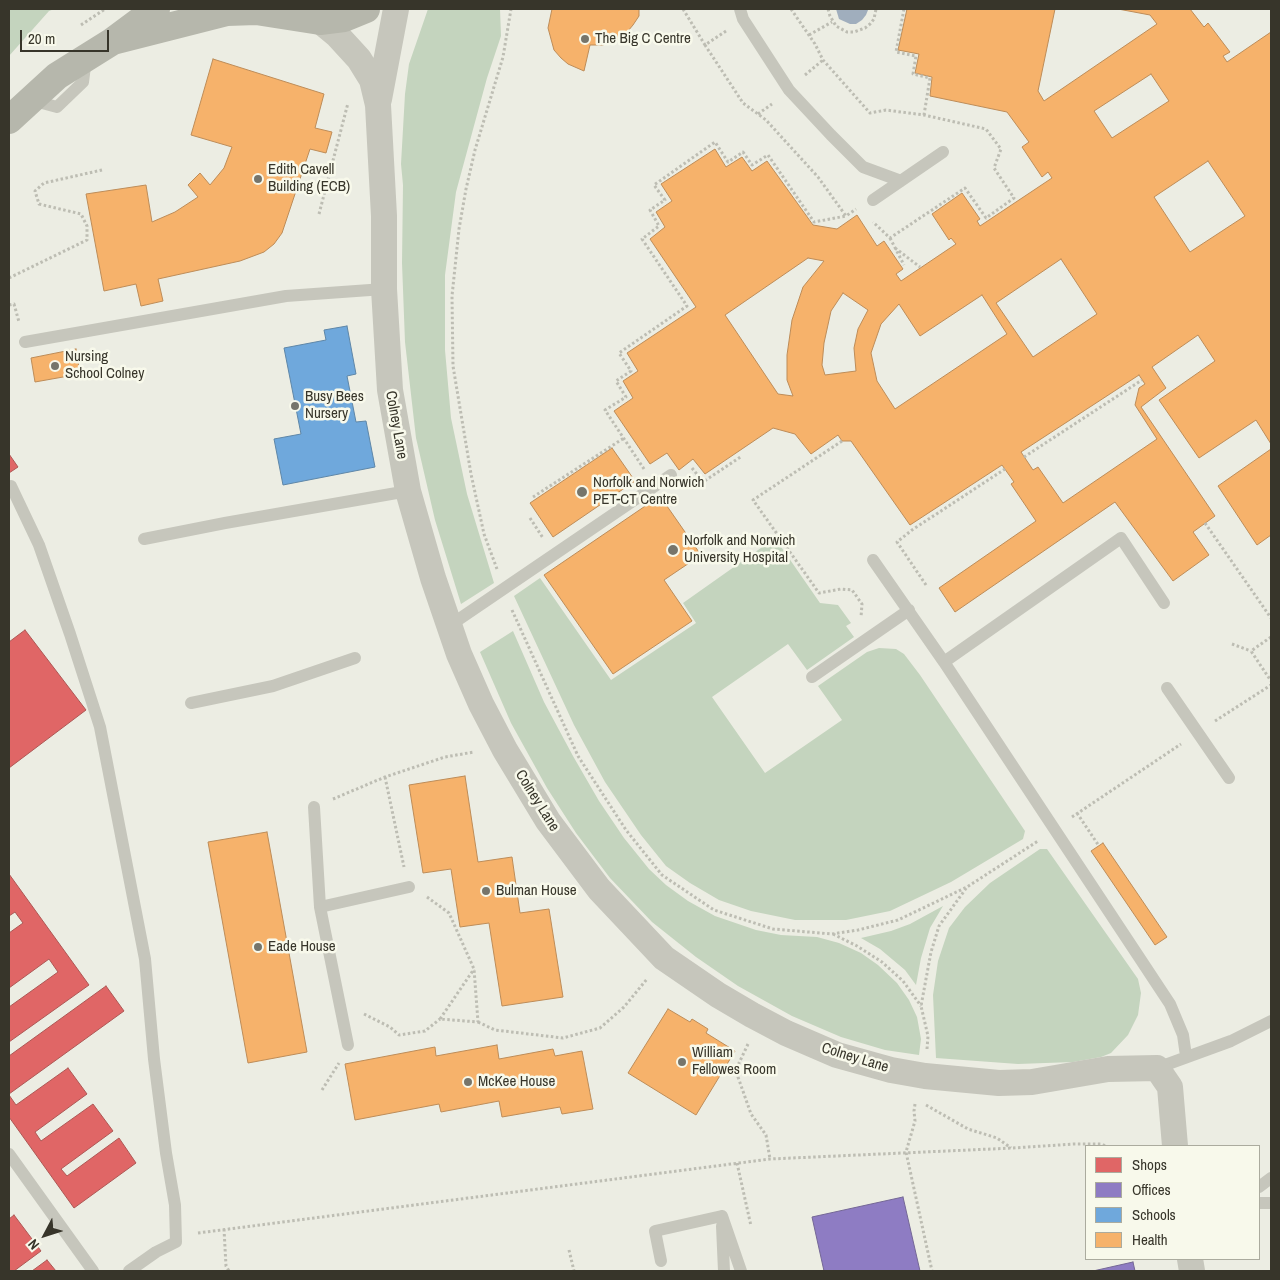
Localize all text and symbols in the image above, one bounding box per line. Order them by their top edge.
scale bar [22,20,111,52]
text: 20 m [28,28,55,49]
place label: The Big C Centre [595,30,691,48]
marker: The Big C Centre [579,33,591,45]
place label: Edith Cavell Building (ECB) [268,161,350,196]
marker: Edith Cavell Building (ECB) [252,173,264,185]
place label: Nursing School Colney [65,348,144,383]
marker: Nursing School Colney [49,360,61,372]
place label: Busy Bees Nursery [305,388,364,423]
street label: Colney Lane [381,389,411,461]
marker: Busy Bees Nursery [289,400,301,412]
place label: Norfolk and Norwich PET-CT Centre [593,474,704,509]
marker: Norfolk and Norwich PET-CT Centre [575,485,589,499]
place label: Norfolk and Norwich University Hospital [684,532,795,567]
marker: Norfolk and Norwich University Hospital [666,543,680,557]
street label: Colney Lane [511,767,563,835]
place label: Bulman House [496,882,577,900]
marker: Bulman House [480,885,492,897]
place label: Eade House [268,938,336,956]
marker: Eade House [252,941,264,953]
street label: Colney Lane [819,1039,891,1077]
place label: William Fellowes Room [692,1044,776,1079]
marker: William Fellowes Room [676,1056,688,1068]
place label: McKee House [478,1073,555,1091]
marker: McKee House [462,1076,474,1088]
legend [1085,1145,1260,1260]
text: Shops [1132,1154,1167,1175]
text: Offices [1132,1179,1171,1200]
text: Schools [1132,1204,1176,1225]
north arrow [20,1210,70,1260]
text: Health [1132,1229,1168,1250]
text: N [24,1236,43,1254]

